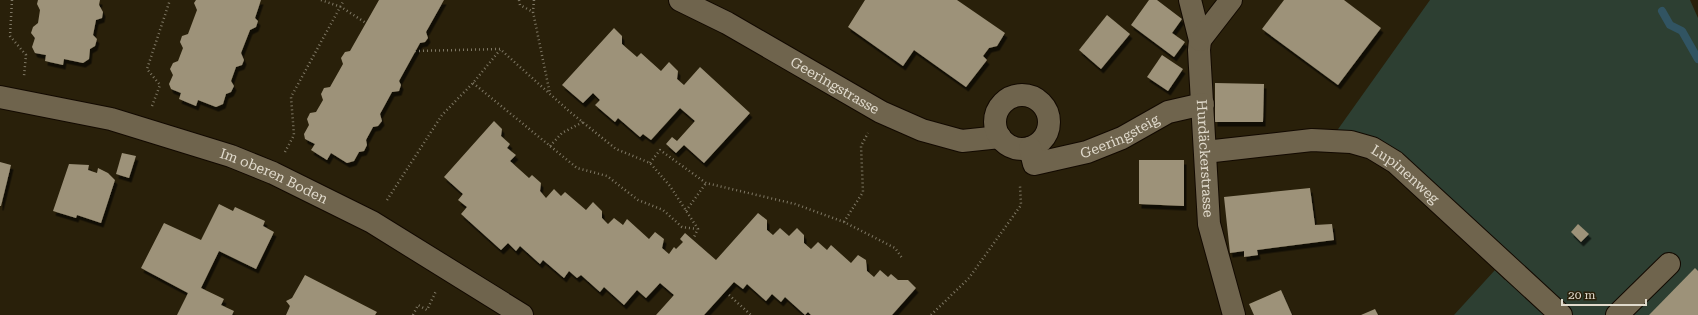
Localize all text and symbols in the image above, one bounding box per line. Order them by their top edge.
street label: Geeringstrasse [788,53,882,117]
street label: Hurdäckerstrasse [1194,99,1217,218]
street label: Geeringsteig [1079,111,1162,161]
street label: Lupinenweg [1368,142,1443,207]
street label: Im oberen Boden [218,145,331,207]
scale bar [1562,281,1646,307]
text: 20 m [1568,288,1595,302]

